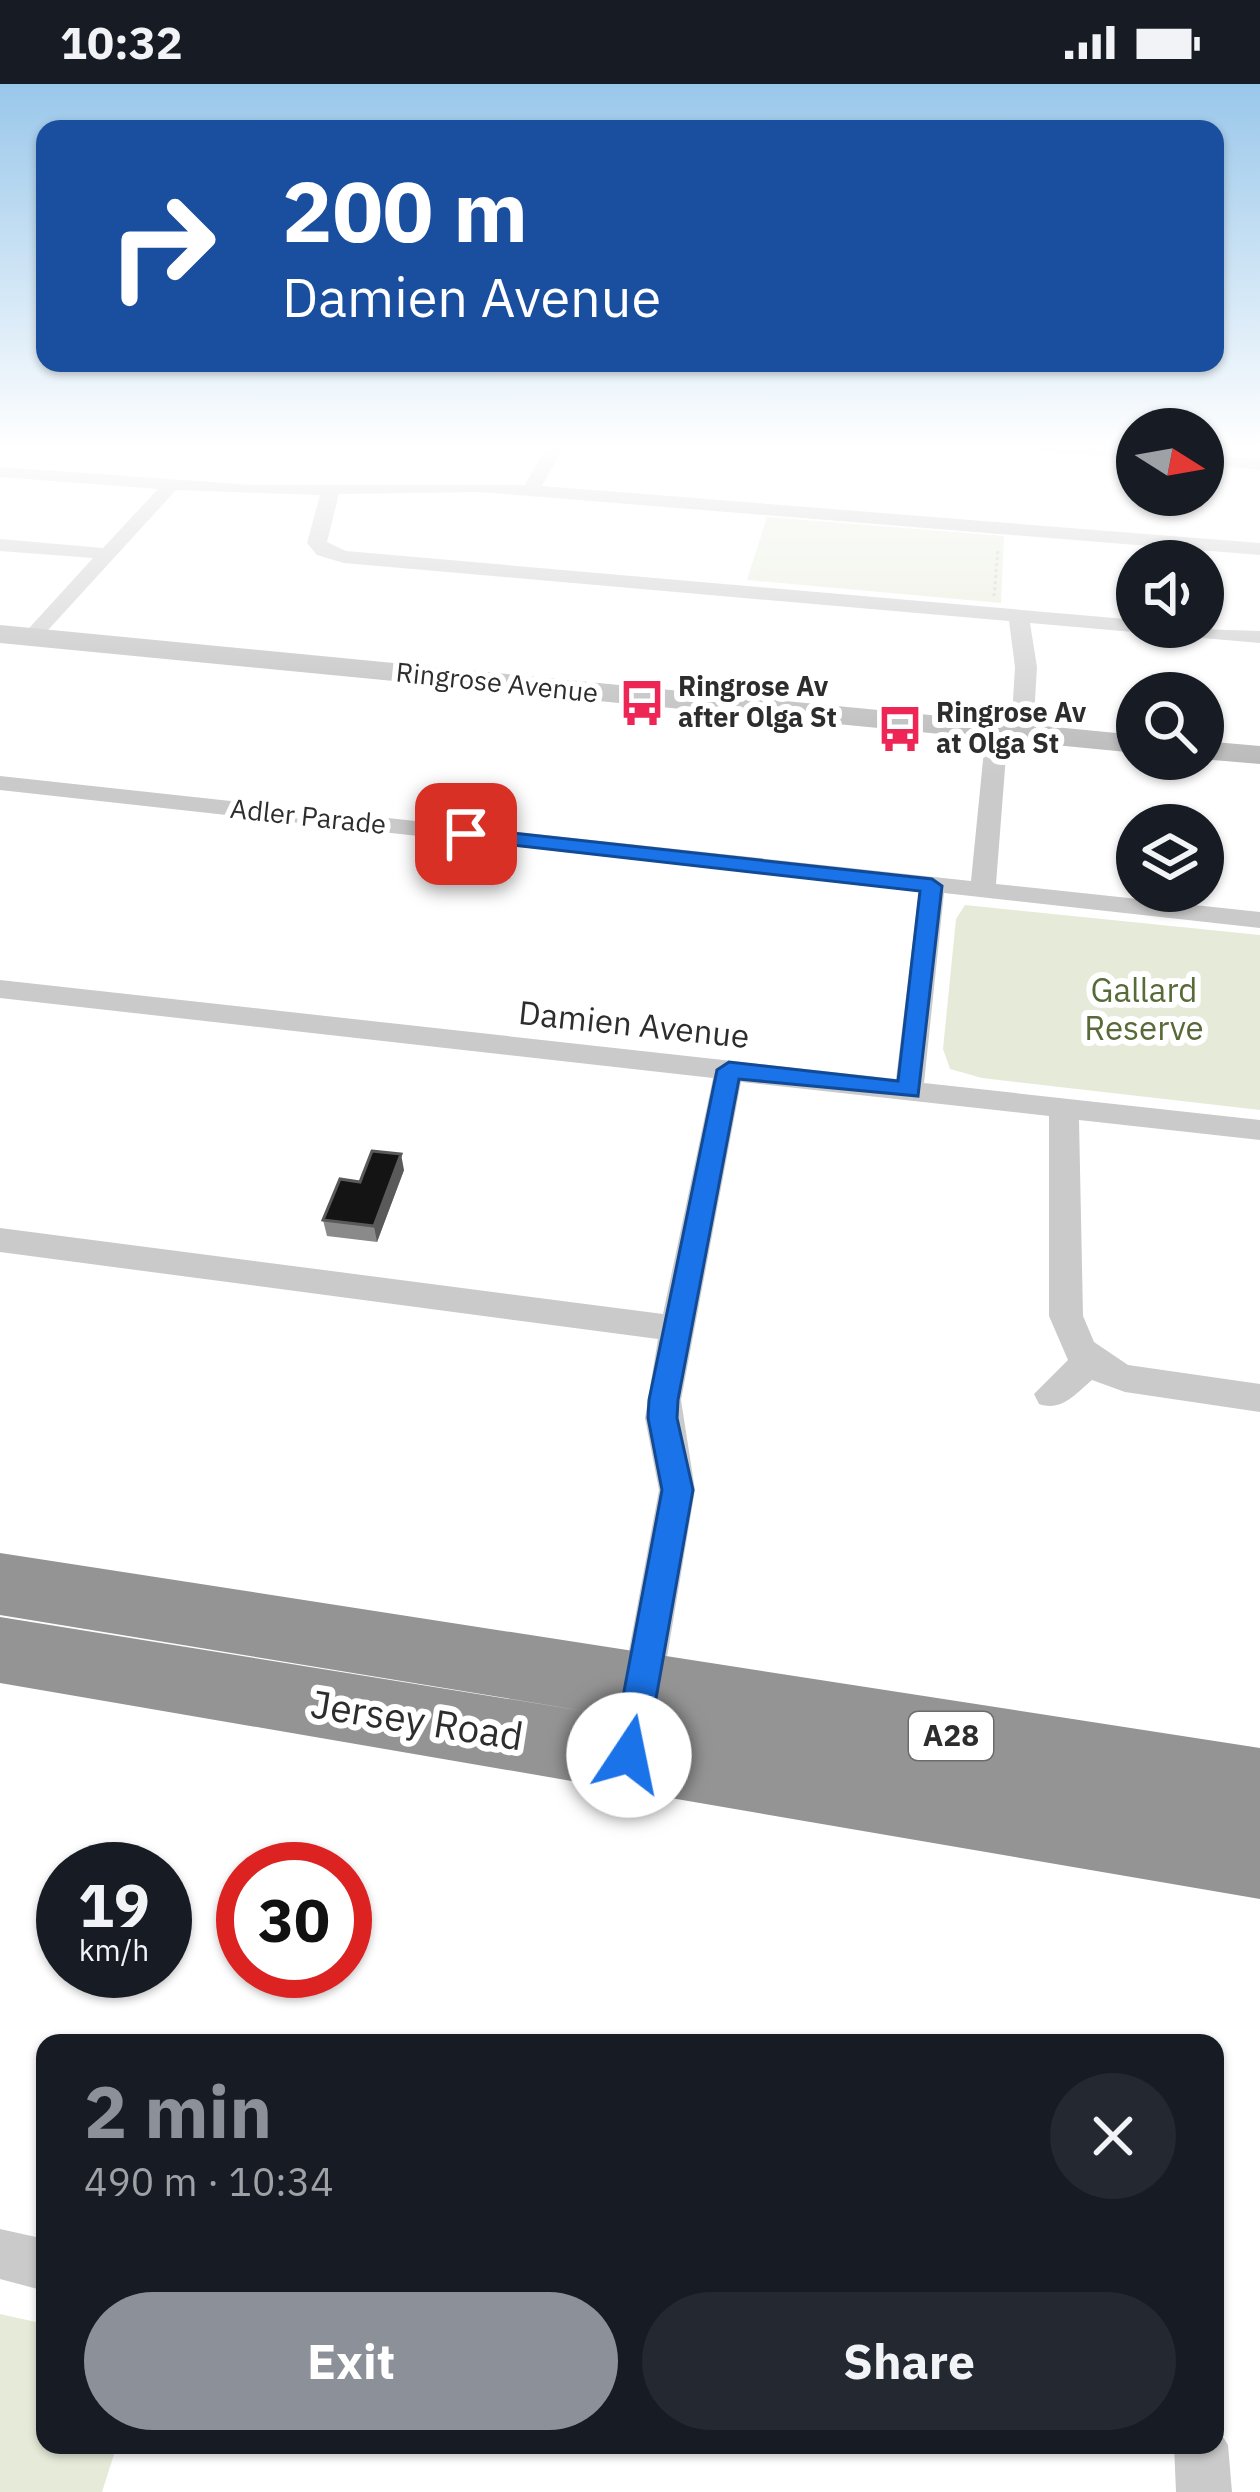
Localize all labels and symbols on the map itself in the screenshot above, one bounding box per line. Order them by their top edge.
north arrow [1116,408,1224,516]
street label: Ringrose Avenue [394,653,600,710]
place label: Ringrose Av after Olga St [678,668,837,734]
bus stop icon: Ringrose Av after Olga St [617,678,667,728]
place label: Ringrose Av at Olga St [936,694,1087,760]
bus stop icon: Ringrose Av at Olga St [875,704,925,754]
pin [415,783,517,885]
street label: Adler Parade [228,790,388,841]
park label: Gallard Reserve [1084,968,1204,1049]
street label: Damien Avenue [517,990,752,1057]
street label: Jersey Road [307,1678,527,1761]
position arrow [566,1692,692,1818]
road number: A28 [909,1712,993,1760]
speed limit sign: 30 [216,1842,372,1998]

